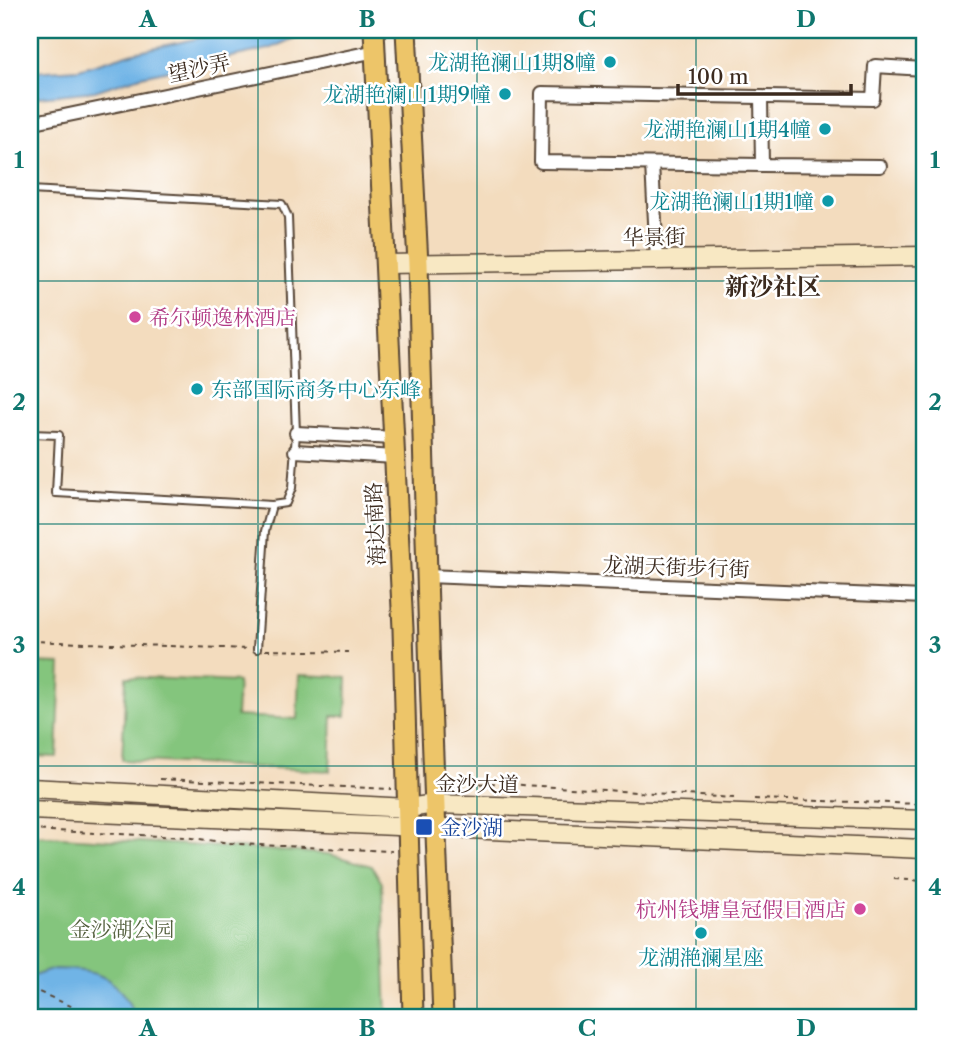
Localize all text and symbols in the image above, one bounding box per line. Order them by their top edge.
text: A [138,5,158,33]
text: B [358,5,376,33]
text: C [578,5,596,33]
text: D [796,5,816,33]
street label: 望沙弄 [166,49,232,87]
place label: 龙湖艳澜山1期8幢 [428,50,596,75]
scale bar [678,52,851,96]
marker: 龙湖艳澜山1期8幢 [602,54,618,70]
text: 100 m [688,64,749,89]
place label: 龙湖艳澜山1期9幢 [323,82,491,107]
marker: 龙湖艳澜山1期9幢 [497,86,513,102]
place label: 龙湖艳澜山1期4幢 [643,117,811,142]
marker: 龙湖艳澜山1期4幢 [817,121,833,137]
text: 1 [14,146,25,174]
text: 1 [930,146,941,174]
place label: 龙湖艳澜山1期1幢 [649,189,814,214]
marker: 龙湖艳澜山1期1幢 [820,193,836,209]
street label: 华景街 [622,224,686,250]
district label: 新沙社区 [725,272,821,301]
place label: 希尔顿逸林酒店 [149,305,296,330]
marker: 希尔顿逸林酒店 [127,309,143,325]
place label: 东部国际商务中心东峰 [211,377,421,402]
marker: 东部国际商务中心东峰 [189,381,205,397]
text: 2 [12,388,26,416]
text: 2 [928,388,942,416]
street label: 海达南路 [360,481,390,567]
street label: 龙湖天街步行街 [602,552,750,582]
text: 3 [13,631,26,659]
text: 3 [929,631,942,659]
street label: 金沙大道 [435,771,519,797]
place label: 金沙湖 [440,815,503,840]
marker: 金沙湖 [414,817,434,837]
text: 4 [12,873,26,901]
text: 4 [928,873,942,901]
place label: 杭州钱塘皇冠假日酒店 [636,897,846,922]
marker: 杭州钱塘皇冠假日酒店 [852,901,868,917]
park label: 金沙湖公园 [70,917,175,942]
marker: 龙湖滟澜星座 [693,925,709,941]
place label: 龙湖滟澜星座 [638,945,764,970]
text: A [138,1014,158,1042]
text: B [358,1014,376,1042]
text: C [578,1014,596,1042]
text: D [796,1014,816,1042]

